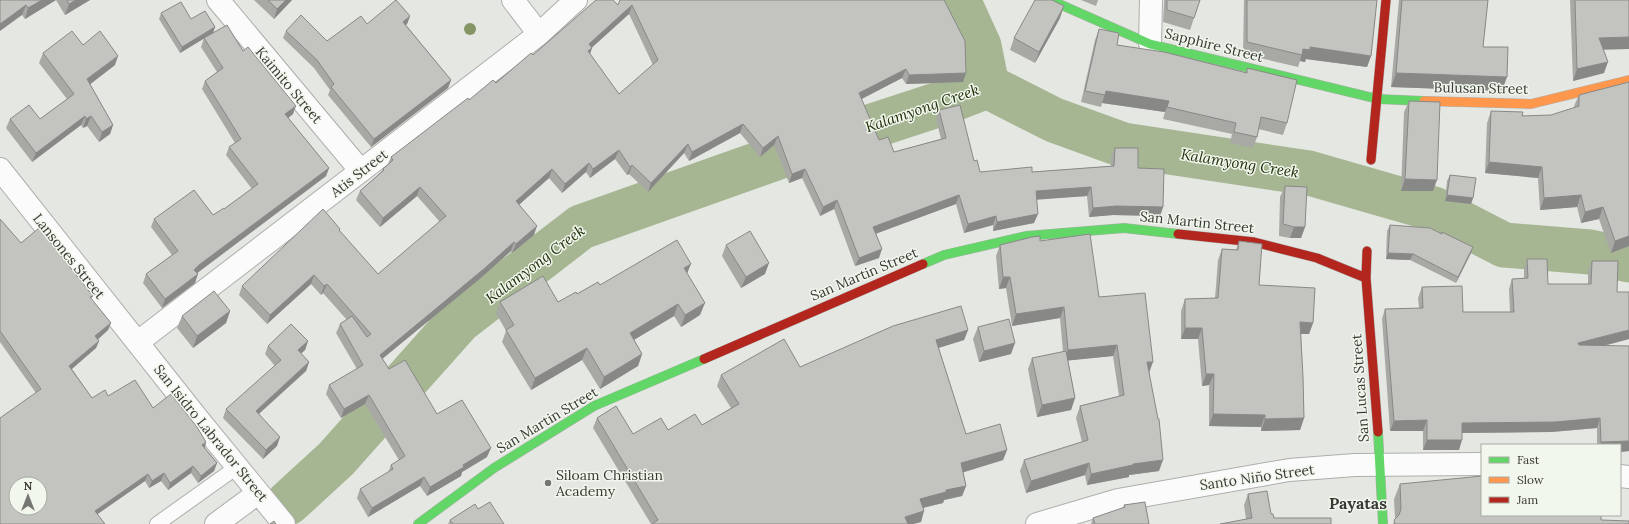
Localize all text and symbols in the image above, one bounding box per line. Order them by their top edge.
street label: Sapphire Street [1163,24,1266,66]
street label: Kaimito Street [252,43,327,127]
street label: Bulusan Street [1433,78,1529,98]
water label: Kalamyong Creek [863,80,982,136]
water label: Kalamyong Creek [1180,144,1301,182]
street label: Atis Street [326,145,392,202]
street label: San Martin Street [1139,207,1256,237]
street label: Lansones Street [29,210,109,303]
water label: Kalamyong Creek [482,220,588,307]
street label: San Martin Street [808,243,921,305]
street label: San Lucas Street [1347,333,1373,443]
street label: San Isidro Labrador Street [150,361,272,506]
street label: San Martin Street [493,382,601,457]
legend [1481,444,1621,516]
text: Fast [1517,452,1540,467]
street label: Santo Niño Street [1199,460,1316,494]
place label: Siloam Christian Academy [555,466,663,500]
text: Slow [1517,472,1544,487]
north arrow [8,476,48,516]
marker: Siloam Christian Academy [543,478,553,488]
text: N [24,479,33,493]
text: Jam [1516,492,1538,507]
district label: Payatas [1329,493,1387,513]

